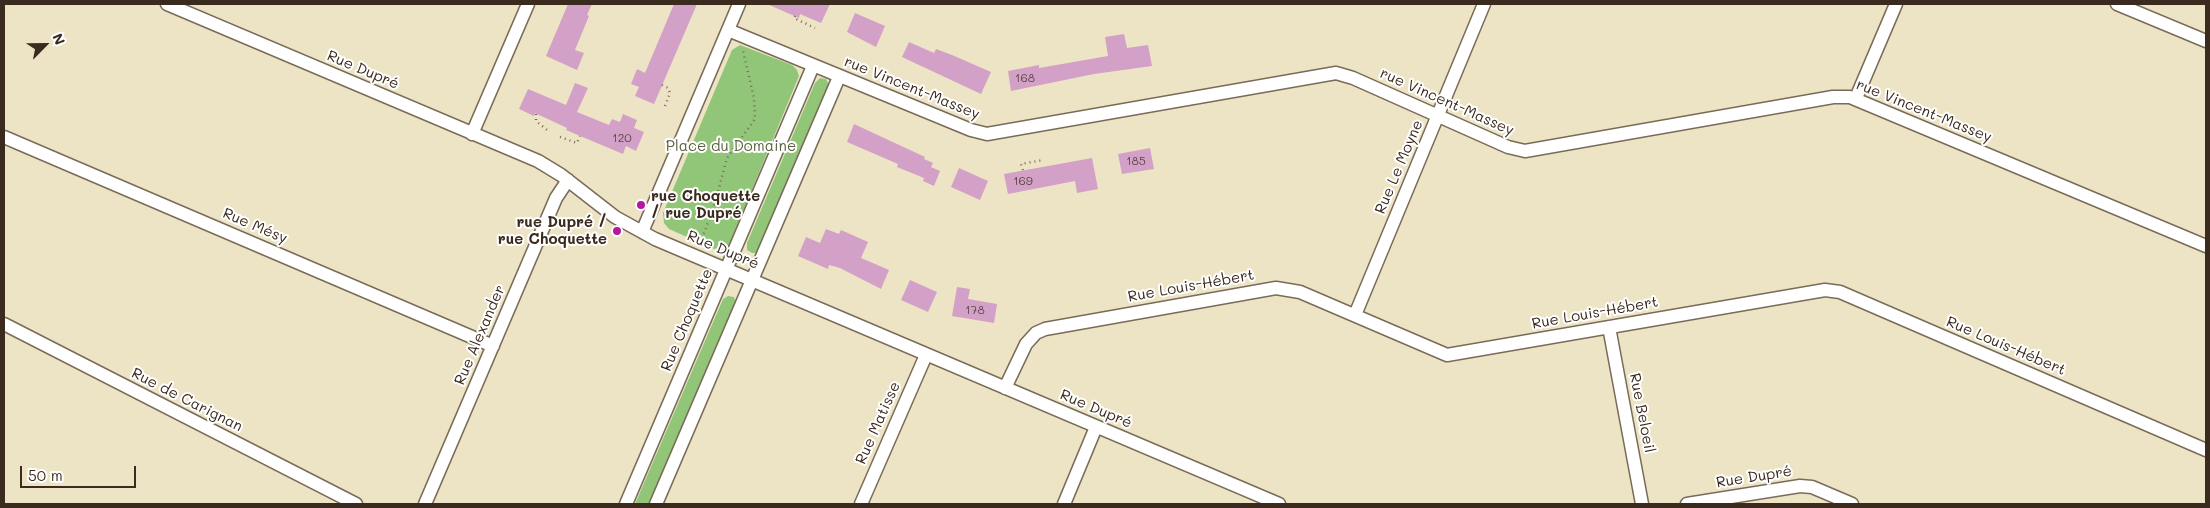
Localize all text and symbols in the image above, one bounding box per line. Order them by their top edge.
north arrow [20,20,70,70]
text: N [48,30,70,48]
street label: Rue Dupré [324,47,402,93]
street label: rue Vincent-Massey [842,53,982,123]
street label: rue Vincent-Massey [1377,64,1517,140]
house number: 168 [1015,71,1035,85]
street label: rue Vincent-Massey [1854,76,1994,146]
street label: Rue Le Moyne [1371,117,1427,217]
house number: 120 [612,131,632,145]
park label: Place du Domaine [666,137,796,155]
house number: 185 [1126,154,1146,168]
house number: 169 [1013,174,1033,188]
place label: rue Choquette / rue Dupré [651,187,760,222]
marker: rue Choquette / rue Dupré [635,199,647,211]
street label: Rue Mésy [220,204,290,248]
place label: rue Dupré / rue Choquette [498,213,607,248]
marker: rue Dupré / rue Choquette [611,225,623,237]
street label: Rue Dupré [684,227,762,273]
street label: Rue Choquette [657,266,717,374]
street label: Rue Louis-Hébert [1126,266,1256,306]
street label: Rue Alexander [451,282,509,388]
street label: Rue Louis-Hébert [1530,293,1660,333]
house number: 178 [965,303,985,317]
street label: Rue Louis-Hébert [1944,313,2068,379]
street label: Rue de Carignan [128,364,246,436]
street label: Rue Beloeil [1625,372,1659,454]
street label: Rue Matisse [852,379,904,467]
street label: Rue Dupré [1057,386,1135,432]
scale bar [22,456,139,488]
street label: Rue Dupré [1715,462,1793,492]
text: 50 m [28,465,63,485]

